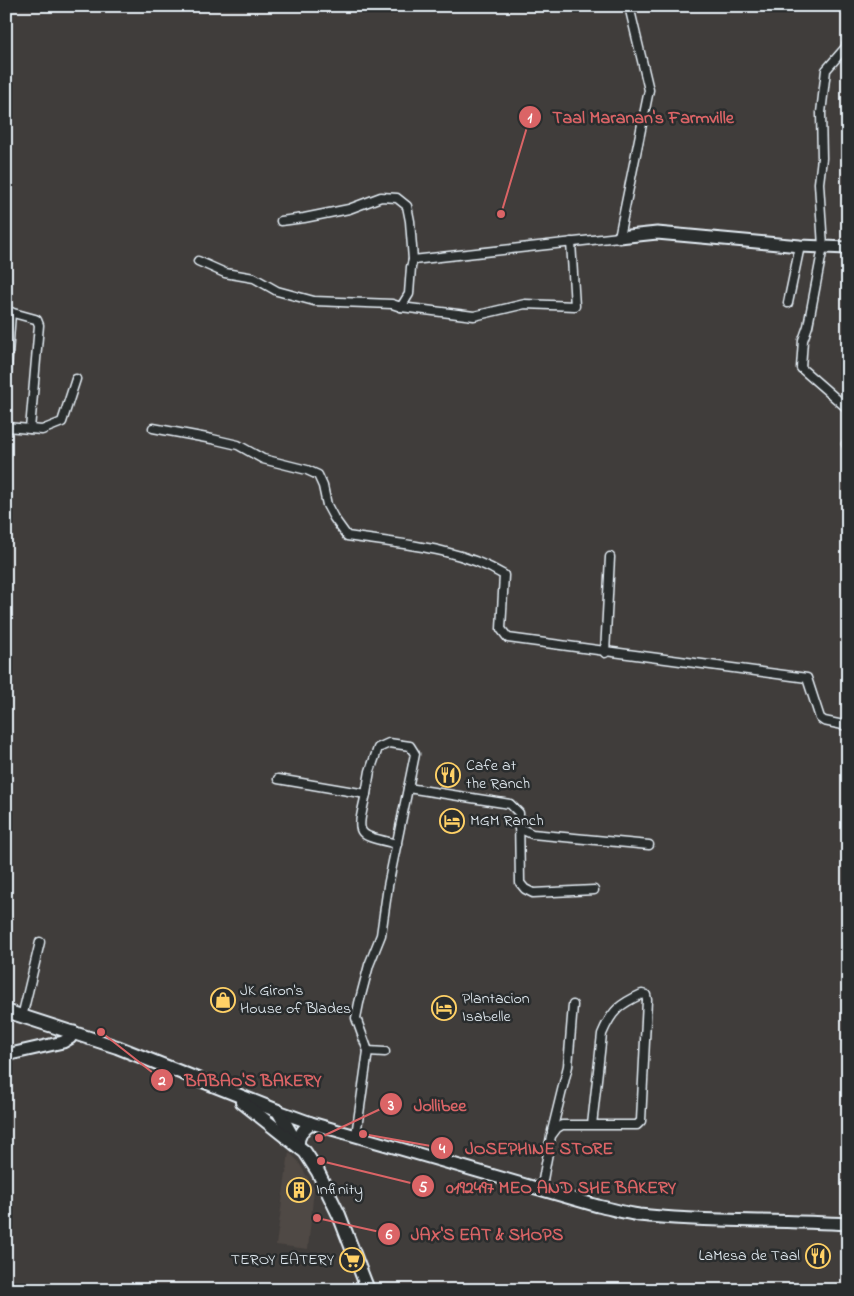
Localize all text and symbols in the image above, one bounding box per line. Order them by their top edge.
callout: Taal Maranan's Farmville [518,101,744,134]
text: Taal Maranan's Farmville [552,106,735,132]
text: 1 [528,107,533,129]
place label: Cafe at the Ranch [466,754,530,796]
restaurant icon: Cafe at the Ranch [435,762,461,788]
hotel icon: MGM Ranch [439,808,465,834]
place label: MGM Ranch [470,809,544,833]
place label: JK Giron's House of Blades [240,979,351,1021]
shop icon: JK Giron's House of Blades [210,987,236,1013]
place label: Plantacion Isabelle [462,987,530,1029]
hotel icon: Plantacion Isabelle [431,995,457,1021]
callout: BABAO'S BAKERY [150,1063,332,1096]
text: BABAO'S BAKERY [183,1069,322,1095]
text: 2 [157,1070,166,1092]
callout: Jollibee [379,1088,476,1121]
text: Jollibee [414,1094,467,1120]
text: 3 [387,1095,394,1117]
callout: JOSEPHINE STORE [430,1131,623,1164]
text: JOSEPHINE STORE [465,1137,613,1163]
text: 4 [438,1138,446,1160]
callout: 0192497 MEO AND SHE BAKERY [411,1170,686,1203]
text: 0192497 MEO AND SHE BAKERY [446,1176,677,1202]
building icon: Infinity [286,1177,312,1203]
text: 5 [419,1177,428,1199]
place label: Infinity [316,1178,363,1202]
callout: JAX'S EAT & SHOPS [376,1217,573,1250]
text: JAX'S EAT & SHOPS [411,1223,564,1249]
text: 6 [385,1224,393,1246]
restaurant icon: LaMesa de Taal [805,1243,831,1269]
place label: LaMesa de Taal [698,1244,800,1268]
supermarket icon: TEROY EATERY [339,1247,365,1273]
place label: TEROY EATERY [231,1248,335,1272]

